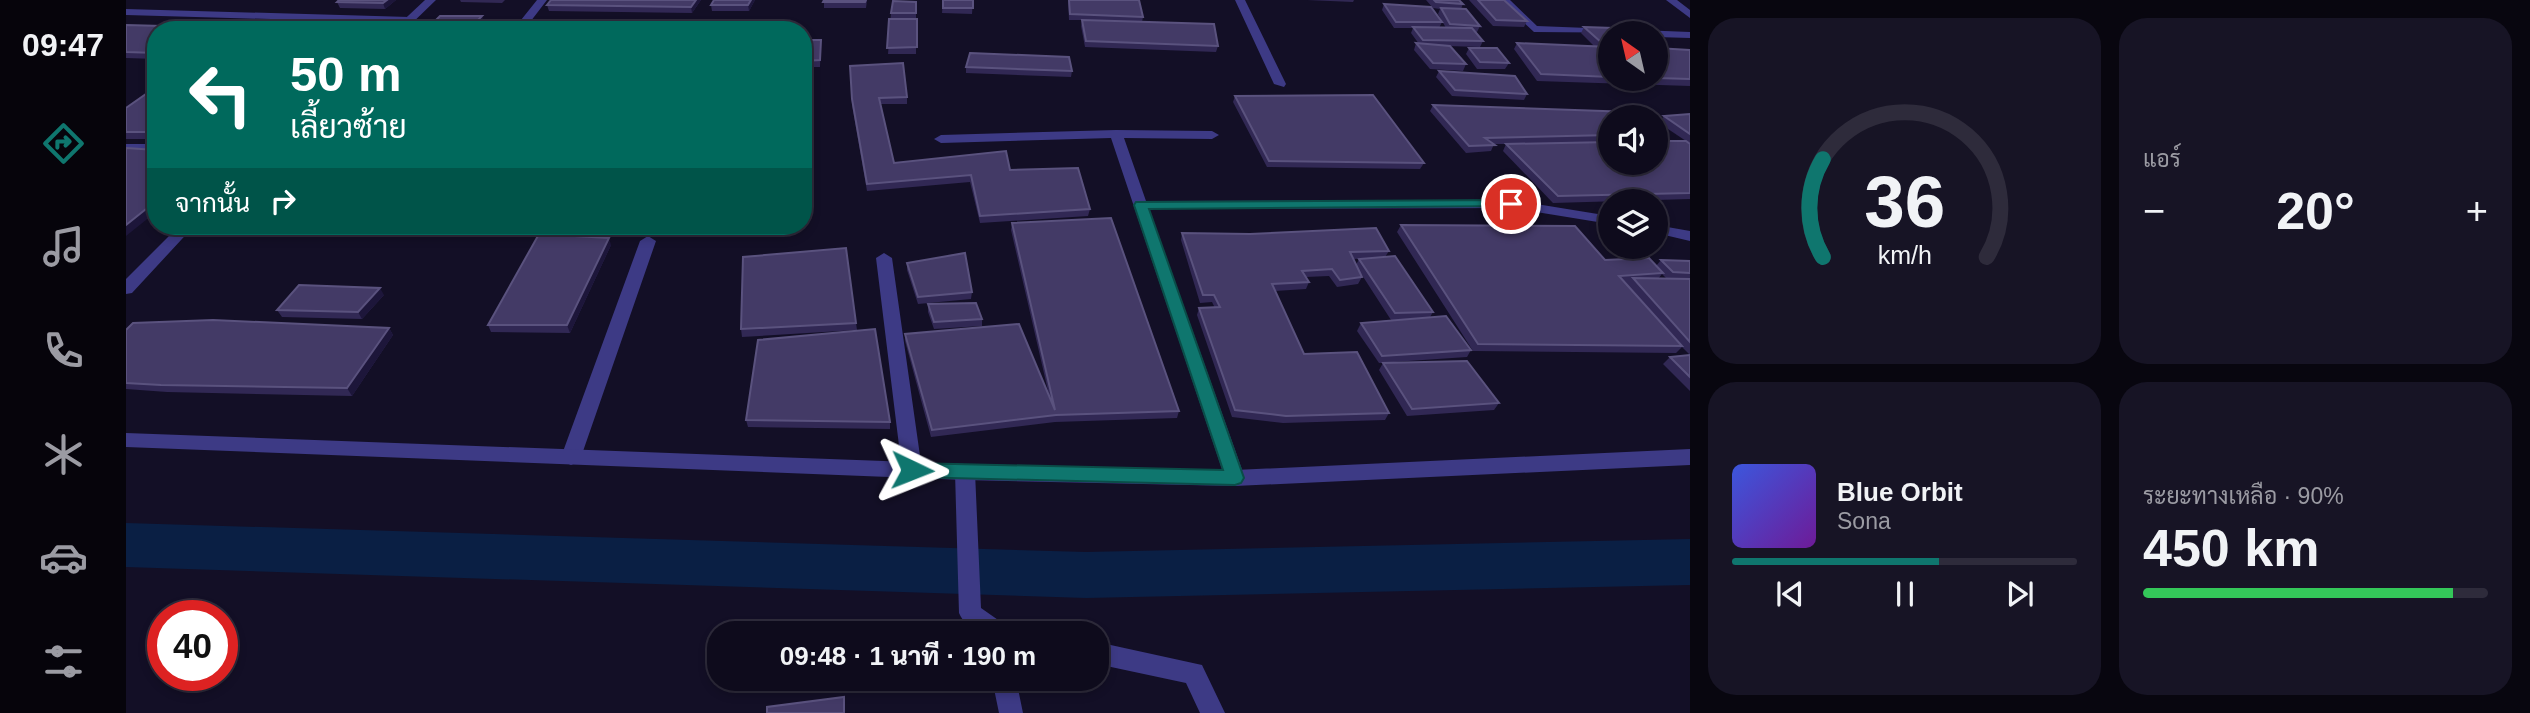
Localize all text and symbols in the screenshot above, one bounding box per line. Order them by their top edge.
north arrow [1598,21,1668,91]
map controls [1598,21,1668,259]
text: 09:47 [22,27,104,63]
text: 50 m [290,47,402,101]
icon: left [175,49,266,140]
button: sound [1598,105,1668,175]
text: เลี้ยวซ้าย [290,109,407,145]
icon: directions [39,119,88,168]
text: แอร์ [2143,146,2181,172]
text: 36 [1864,161,1945,242]
pin [1481,174,1541,234]
icon: right [264,182,302,220]
text: 20° [2276,182,2355,240]
icon: arrive [1492,185,1530,223]
text: จากนั้น [175,188,250,218]
button: layers [1598,189,1668,259]
text: − [2143,190,2165,232]
text: + [2466,190,2488,232]
icon: music [39,222,88,271]
text: km/h [1877,241,1932,269]
icon: phone [39,326,88,375]
icon: climate [39,430,88,479]
position arrow [875,433,949,507]
text: Blue Orbit [1837,477,1963,507]
text: ระยะทางเหลือ · 90% [2143,483,2344,509]
text: Sona [1837,508,1891,534]
text: 450 km [2143,519,2319,577]
icon: car [39,533,88,582]
icon: previous [1771,575,1809,613]
icon: pause [1886,575,1924,613]
icon: next [2001,575,2039,613]
speed limit sign: 40 [147,600,238,691]
icon: filters [39,637,88,686]
text: 09:48 · 1 นาที · 190 m [780,641,1036,671]

